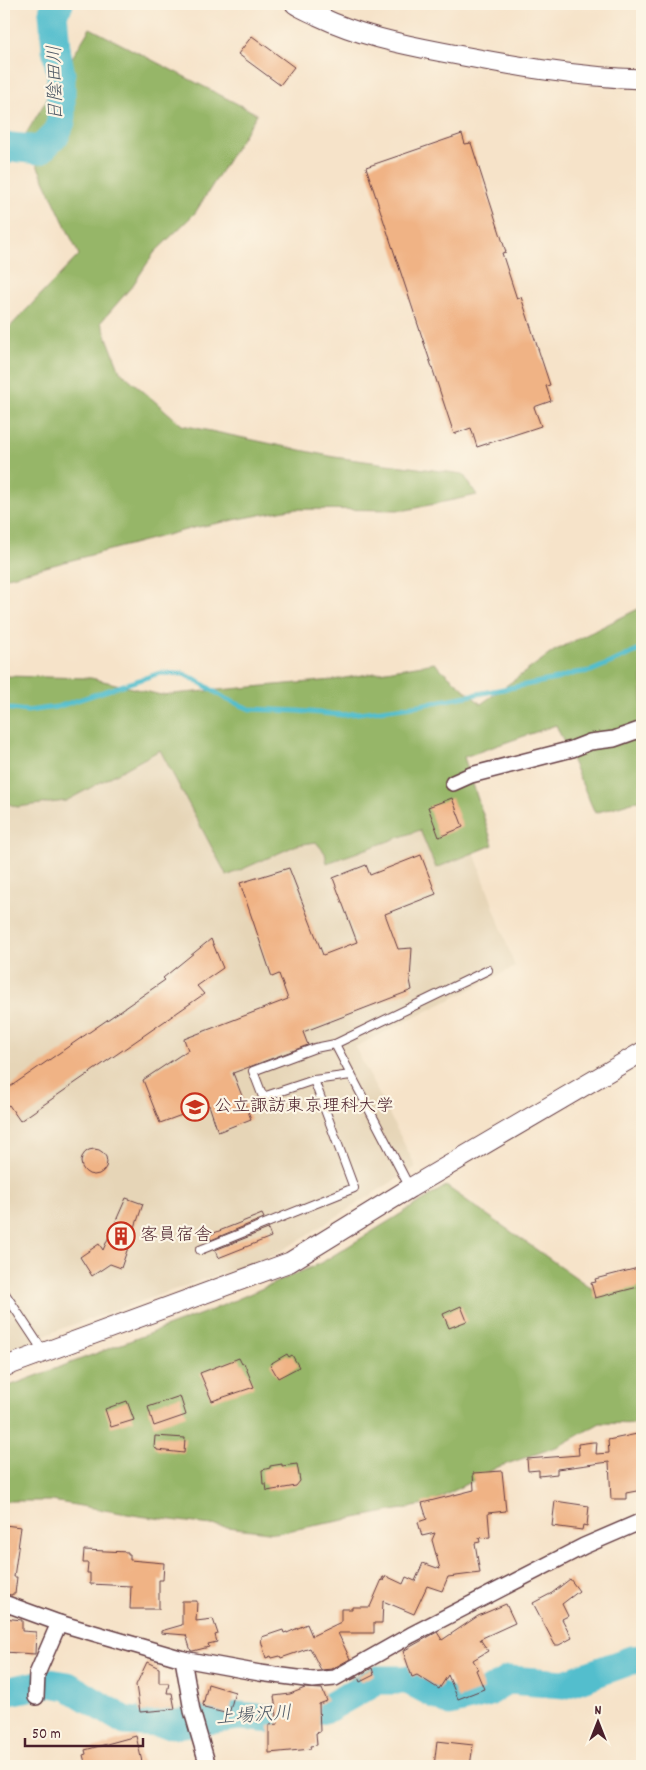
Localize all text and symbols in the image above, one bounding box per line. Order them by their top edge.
water label: 日陰田川 [43,45,71,121]
school or university icon: 公立諏訪東京理科大学 [180,1092,210,1122]
place label: 公立諏訪東京理科大学 [214,1095,394,1120]
building icon: 客員宿舎 [106,1221,136,1251]
place label: 客員宿舎 [140,1224,212,1249]
north arrow [574,1698,624,1748]
water label: 上場沢川 [215,1701,293,1733]
text: N [595,1701,602,1721]
scale bar [25,1715,142,1747]
text: 50 m [32,1724,61,1746]

